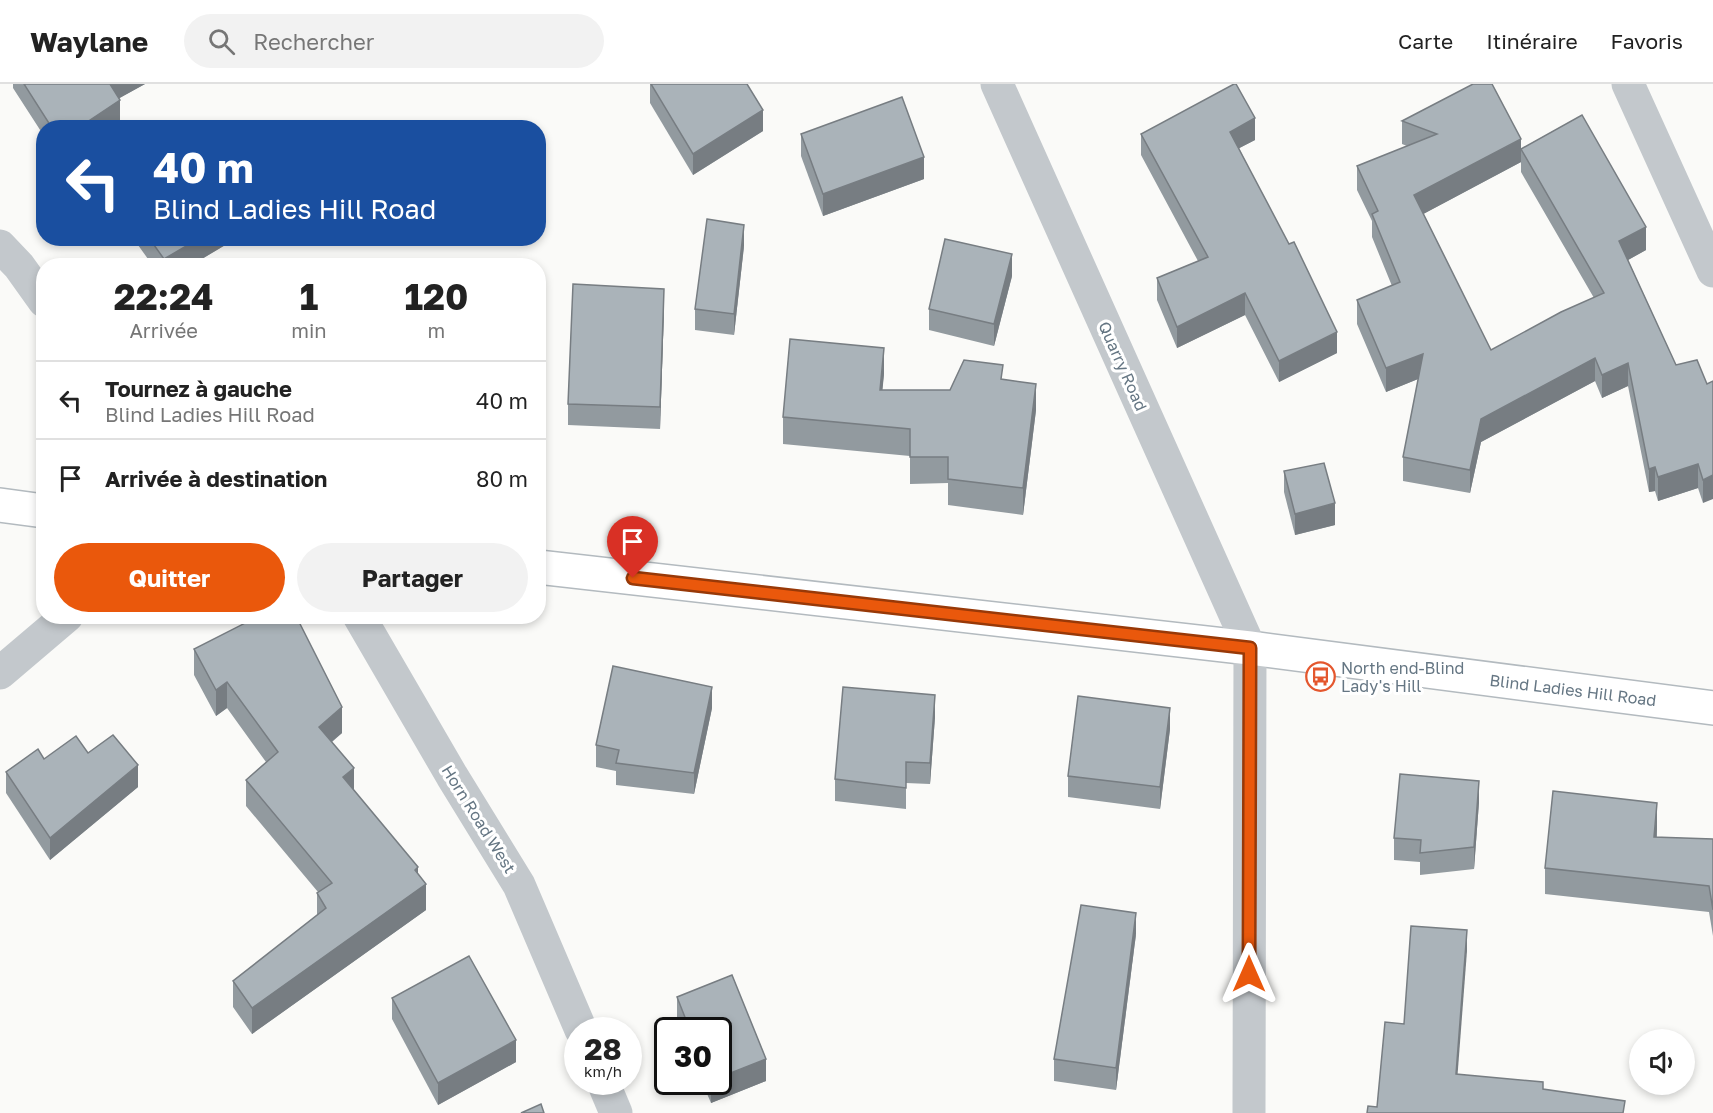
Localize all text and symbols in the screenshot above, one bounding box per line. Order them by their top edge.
search box [184,14,604,68]
text: Waylane [30,25,148,58]
icon: search [205,25,238,58]
text: Rechercher [253,28,374,55]
text: Carte [1398,28,1453,54]
text: Itinéraire [1486,28,1578,54]
text: Favoris [1611,28,1683,54]
text: 40 m [153,142,254,192]
icon: left [54,144,132,222]
text: Blind Ladies Hill Road [153,193,436,225]
text: 22:24 [114,275,214,318]
text: 1 [300,275,318,318]
text: 120 [404,275,468,318]
text: Arrivée [129,318,198,342]
text: min [291,318,327,342]
text: m [427,318,445,342]
street label: Quarry Road [1094,318,1152,414]
text: Tournez à gauche [105,375,292,402]
icon: left [54,384,87,417]
text: 40 m [476,387,528,414]
text: Blind Ladies Hill Road [105,402,315,426]
icon: arrive [54,462,87,495]
text: Arrivée à destination [105,465,327,492]
text: 80 m [476,465,528,492]
pin [607,516,658,578]
icon: arrive [616,525,649,558]
button: Quitter [54,543,285,612]
button: Partager [297,543,528,612]
place label: North end-Blind Lady's Hill [1341,658,1464,696]
bus stop icon: North end-Blind Lady's Hill [1304,661,1336,693]
street label: Blind Ladies Hill Road [1488,670,1658,710]
street label: Horn Road West [438,761,520,877]
position arrow [1217,942,1281,1006]
speed limit sign: 30 [654,1017,732,1095]
map controls [1629,1029,1695,1095]
button: sound [1629,1029,1695,1095]
text: 28 [584,1031,622,1067]
text: km/h [584,1062,622,1080]

